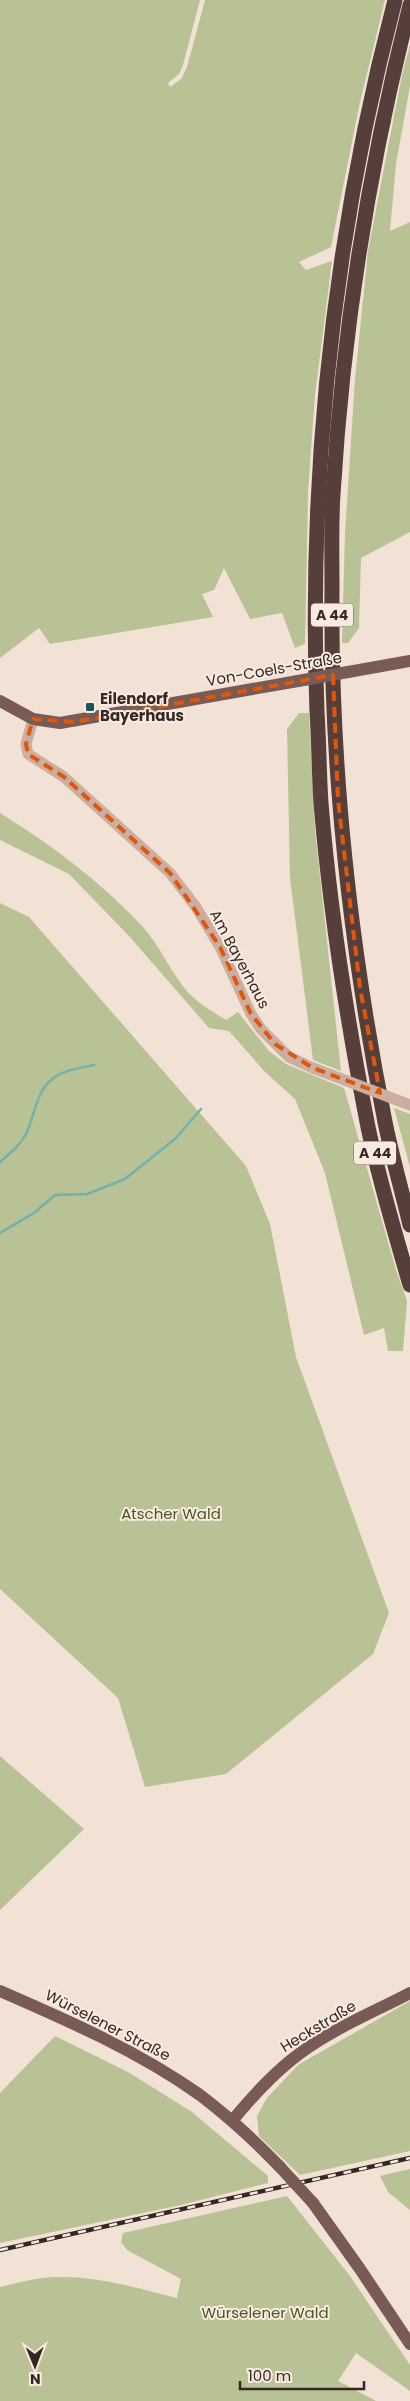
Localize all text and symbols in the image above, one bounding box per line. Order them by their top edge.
road number: A 44 [311,604,353,626]
street label: Von-Coels-Straße [205,647,343,691]
place label: Eilendorf Bayerhaus [100,688,184,726]
marker: Eilendorf Bayerhaus [84,701,96,713]
street label: Am Bayerhaus [205,906,275,1012]
road number: A 44 [354,1142,396,1164]
park label: Atscher Wald [121,1503,221,1524]
street label: Würselener Straße [42,1984,174,2066]
street label: Heckstraße [276,1995,360,2057]
park label: Würselener Wald [201,2302,329,2323]
north arrow [10,2341,60,2391]
scale bar [240,2358,364,2390]
text: 100 m [248,2365,291,2386]
text: N [30,2369,41,2389]

